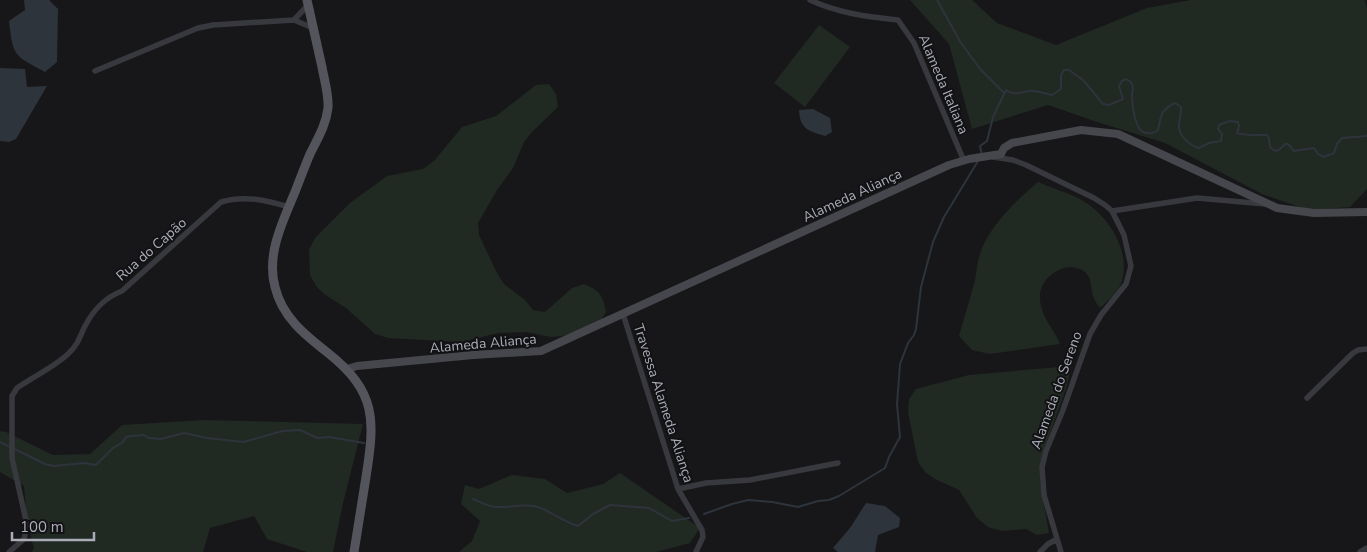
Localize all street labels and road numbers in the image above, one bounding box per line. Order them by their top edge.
street label: Alameda Italiana [914,31,973,137]
street label: Alameda Aliança [800,164,905,227]
street label: Rua do Capão [112,213,191,285]
street label: Travessa Alameda Aliança [629,321,698,485]
street label: Alameda do Sereno [1026,328,1087,452]
street label: Alameda Aliança [429,329,537,358]

